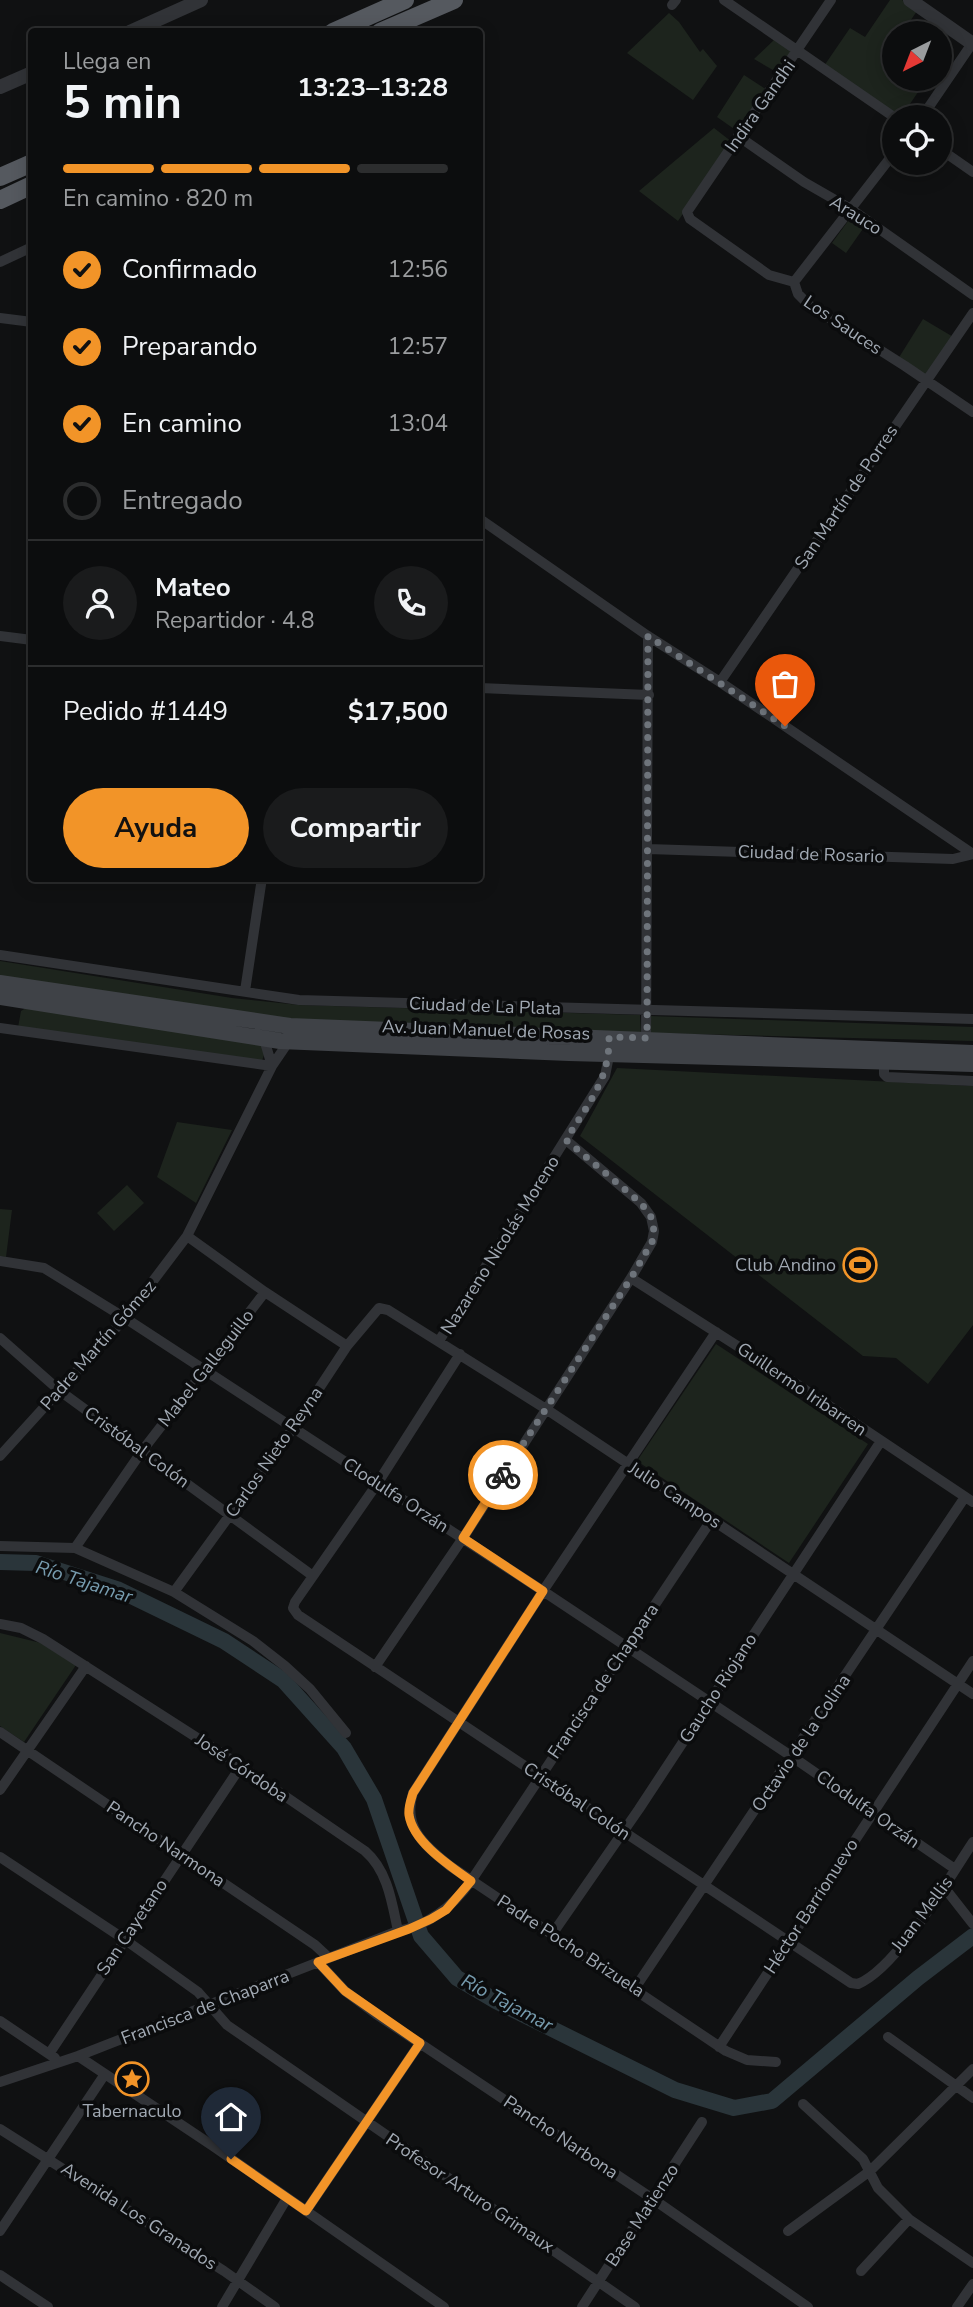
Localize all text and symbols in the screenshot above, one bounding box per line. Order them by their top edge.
north arrow [882,21,952,91]
map controls [882,21,952,175]
text: Llega en [63,46,151,77]
street label: Indira Gandhi [719,55,801,157]
text: 13:23–13:28 [297,70,448,105]
text: 5 min [63,71,182,134]
button: locate [882,105,952,175]
text: En camino · 820 m [63,183,253,214]
street label: Arauco [825,190,887,240]
icon: check [63,251,101,289]
text: Confirmado [122,252,257,287]
text: 12:56 [388,254,448,285]
street label: Los Sauces [799,290,887,360]
icon: check [63,328,101,366]
text: Preparando [122,329,257,364]
text: 12:57 [388,331,448,362]
icon: check [63,405,101,443]
text: En camino [122,406,242,441]
text: 13:04 [388,408,448,439]
street label: San Martín de Porres [789,420,903,574]
text: Entregado [122,483,243,518]
button: person [63,566,137,640]
button: phone [374,566,448,640]
text: Mateo [155,570,231,605]
text: Repartidor · 4.8 [155,605,315,636]
pin [755,654,815,726]
icon: bag [766,665,804,703]
text: Pedido #1449 [63,694,228,729]
text: $17,500 [348,694,448,729]
button: Ayuda [63,788,249,868]
button: Compartir [263,788,448,868]
street label: Ciudad de Rosario [737,839,885,869]
street label: Ciudad de La Plata [408,991,562,1021]
street label: Av. Juan Manuel de Rosas [382,1014,590,1046]
street label: Nazareno Nicolás Moreno [435,1151,565,1339]
sports icon: Club Andino [841,1246,879,1284]
place label: Club Andino [735,1253,836,1277]
street label: Padre Martín Gómez [35,1275,161,1415]
street label: Mabel Galleguillo [152,1304,260,1432]
street label: Guillermo Iribarren [732,1337,872,1441]
street label: Carlos Nieto Reyna [220,1382,328,1522]
street label: Cristóbal Colón [80,1401,194,1493]
courier [468,1440,538,1510]
street label: Clodulfa Orzán [339,1452,453,1538]
icon: bike [484,1456,522,1494]
street label: Julio Campos [623,1456,726,1534]
water label: Río Tajamar [32,1554,137,1610]
street label: Francisca de Chappara [542,1599,664,1763]
street label: Gaucho Riojano [674,1629,762,1747]
street label: Octavio de la Colina [746,1670,856,1816]
street label: José Córdoba [190,1728,293,1808]
street label: Cristóbal Colón [519,1756,635,1846]
street label: Clodulfa Orzán [811,1764,925,1854]
street label: Pancho Narmona [102,1795,230,1893]
street label: Héctor Barrionuevo [758,1834,864,1978]
street label: Juan Mellis [885,1871,958,1957]
street label: San Cayetano [91,1874,173,1980]
street label: Padre Pocho Brizuela [493,1889,649,2003]
street label: Francisca de Chaparra [117,1964,293,2050]
water label: Río Tajamar [457,1968,558,2039]
place icon: Tabernaculo [113,2060,151,2098]
pin [201,2087,261,2159]
street label: Pancho Narbona [499,2090,623,2184]
icon: home [212,2098,250,2136]
place label: Tabernaculo [83,2099,181,2123]
street label: Profesor Arturo Grimaux [381,2128,559,2259]
street label: Avenida Los Granados [56,2157,222,2275]
street label: Base Matienzo [600,2159,684,2271]

